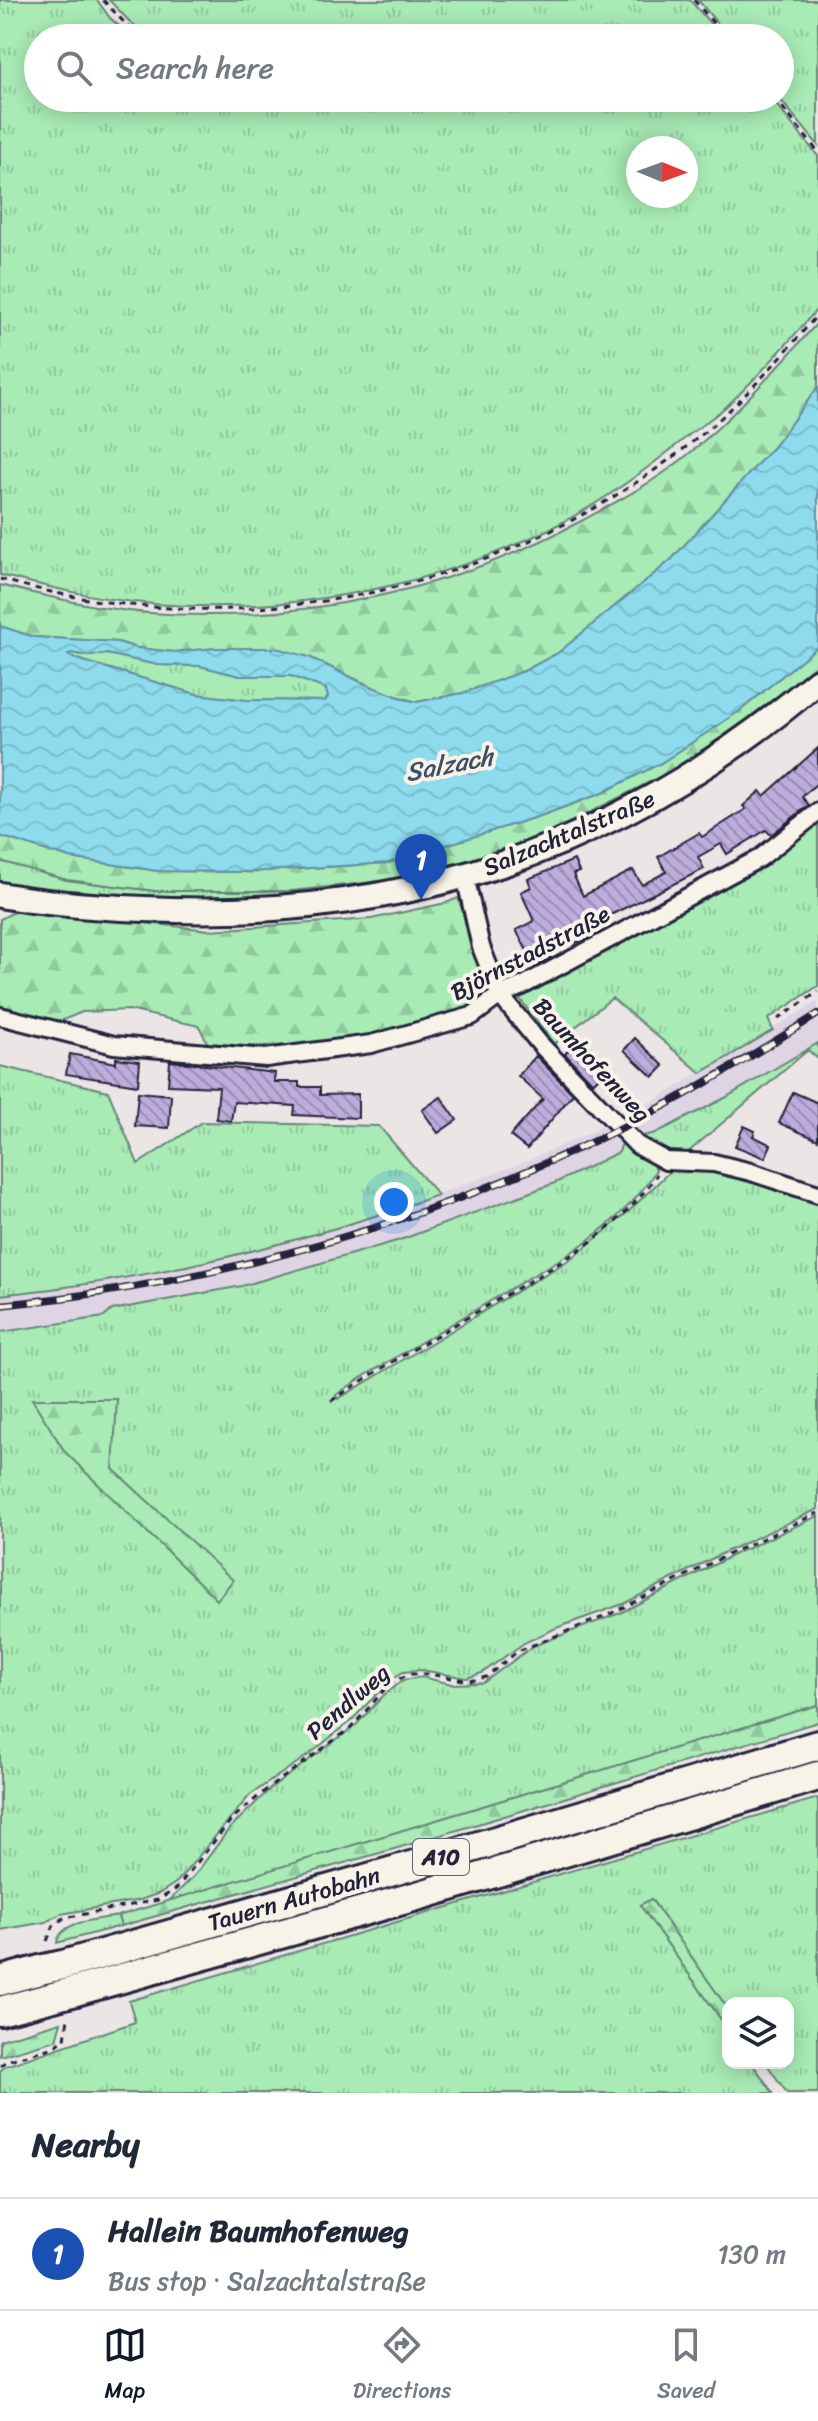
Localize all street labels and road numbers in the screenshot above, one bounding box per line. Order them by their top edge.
street label: Salzachtalstraße [476,778,662,888]
street label: Björnstadstraße [443,893,618,1013]
street label: Baumhofenweg [522,987,662,1133]
street label: Pendlweg [296,1653,400,1751]
road number: A10 [413,1839,469,1875]
street label: Tauern Autobahn [203,1854,385,1944]

